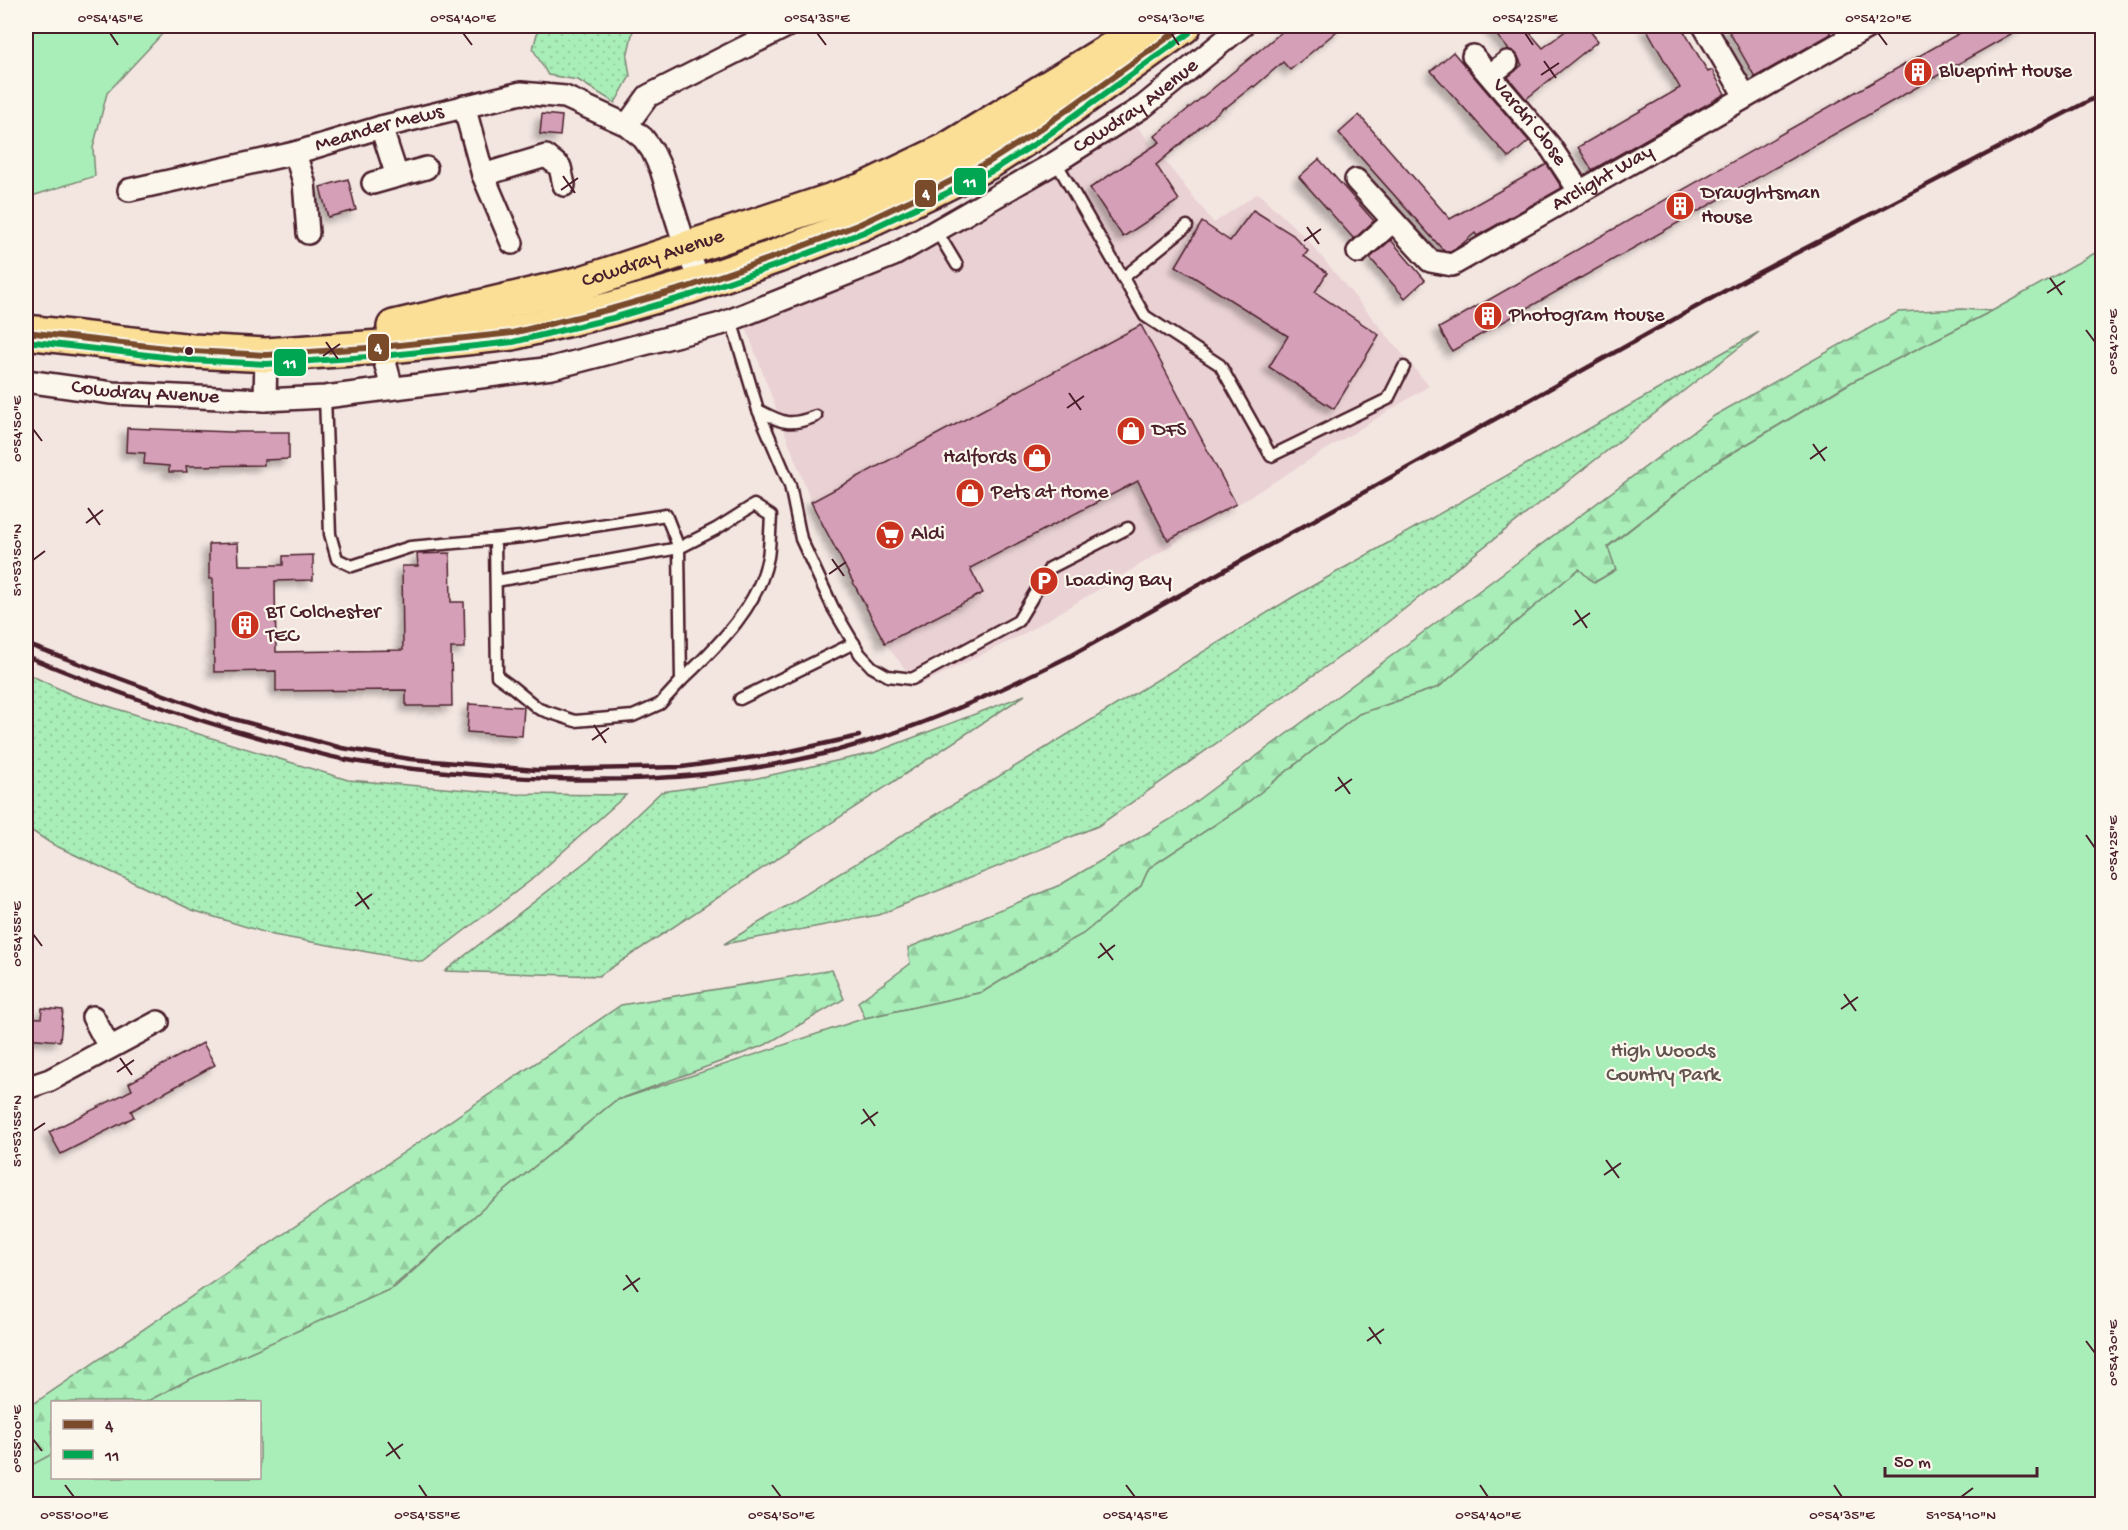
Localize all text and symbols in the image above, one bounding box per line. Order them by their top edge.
text: 0°54'45"E [78,10,143,28]
text: 0°54'40"E [430,10,496,28]
text: 0°54'35"E [784,10,850,28]
text: 0°54'30"E [1138,10,1205,28]
text: 0°54'25"E [1493,10,1558,28]
text: 0°54'20"E [1845,10,1911,28]
street label: Cowdray Avenue [1069,53,1205,160]
building icon: Blueprint House [1902,56,1934,88]
place label: Blueprint House [1938,60,2073,85]
street label: Vardri Close [1485,73,1573,172]
street label: Meander Mews [312,99,447,159]
street label: Arclight Way [1548,140,1658,218]
line badge: 11 [953,167,987,196]
text: 11 [963,175,976,194]
line badge: 4 [914,179,937,208]
place label: Draughtsman House [1699,182,1820,231]
text: 4 [921,187,930,206]
building icon: Draughtsman House [1664,190,1696,222]
street label: Cowdray Avenue [579,224,729,295]
building icon: Photogram House [1472,300,1504,332]
place label: Photogram House [1508,304,1666,329]
text: 0°54'20"E [2105,309,2123,375]
line badge: 4 [367,333,390,362]
text: 4 [373,341,382,360]
unlabelled marker [183,345,195,357]
line badge: 11 [273,348,307,377]
text: 11 [283,356,296,375]
street label: Cowdray Avenue [70,375,221,410]
text: 0°54'50"E [9,395,27,462]
shop icon: DFS [1115,415,1147,447]
place label: DFS [1150,419,1186,444]
shop icon: Halfords [1021,442,1053,474]
place label: Halfords [943,446,1017,471]
shop icon: Pets at Home [954,477,986,509]
place label: Pets at Home [990,481,1110,506]
supermarket icon: Aldi [874,519,906,551]
text: 51°53'50"N [9,523,27,596]
place label: Aldi [911,523,945,548]
parking icon: Loading Bay [1028,565,1060,597]
place label: Loading Bay [1065,569,1172,594]
place label: BT Colchester TEC [265,601,382,650]
building icon: BT Colchester TEC [229,609,261,641]
text: 0°54'25"E [2105,815,2123,880]
text: 0°54'55"E [9,901,27,967]
park label: High Woods Country Park [1606,1040,1722,1089]
text: 51°53'55"N [9,1095,27,1167]
text: 0°54'30"E [2105,1319,2123,1386]
legend [51,1401,261,1479]
text: 0°55'00"E [9,1405,27,1473]
text: 4 [105,1417,114,1438]
scale bar [1885,1440,2036,1478]
text: 11 [104,1447,120,1468]
text: 50 m [1894,1453,1931,1474]
text: 0°55'00"E [40,1507,108,1525]
text: 0°54'55"E [394,1507,460,1525]
text: 0°54'50"E [748,1507,815,1525]
text: 0°54'45"E [1103,1507,1168,1525]
text: 0°54'40"E [1455,1507,1521,1525]
text: 0°54'35"E [1809,1507,1875,1525]
text: 51°54'10"N [1926,1507,1996,1525]

